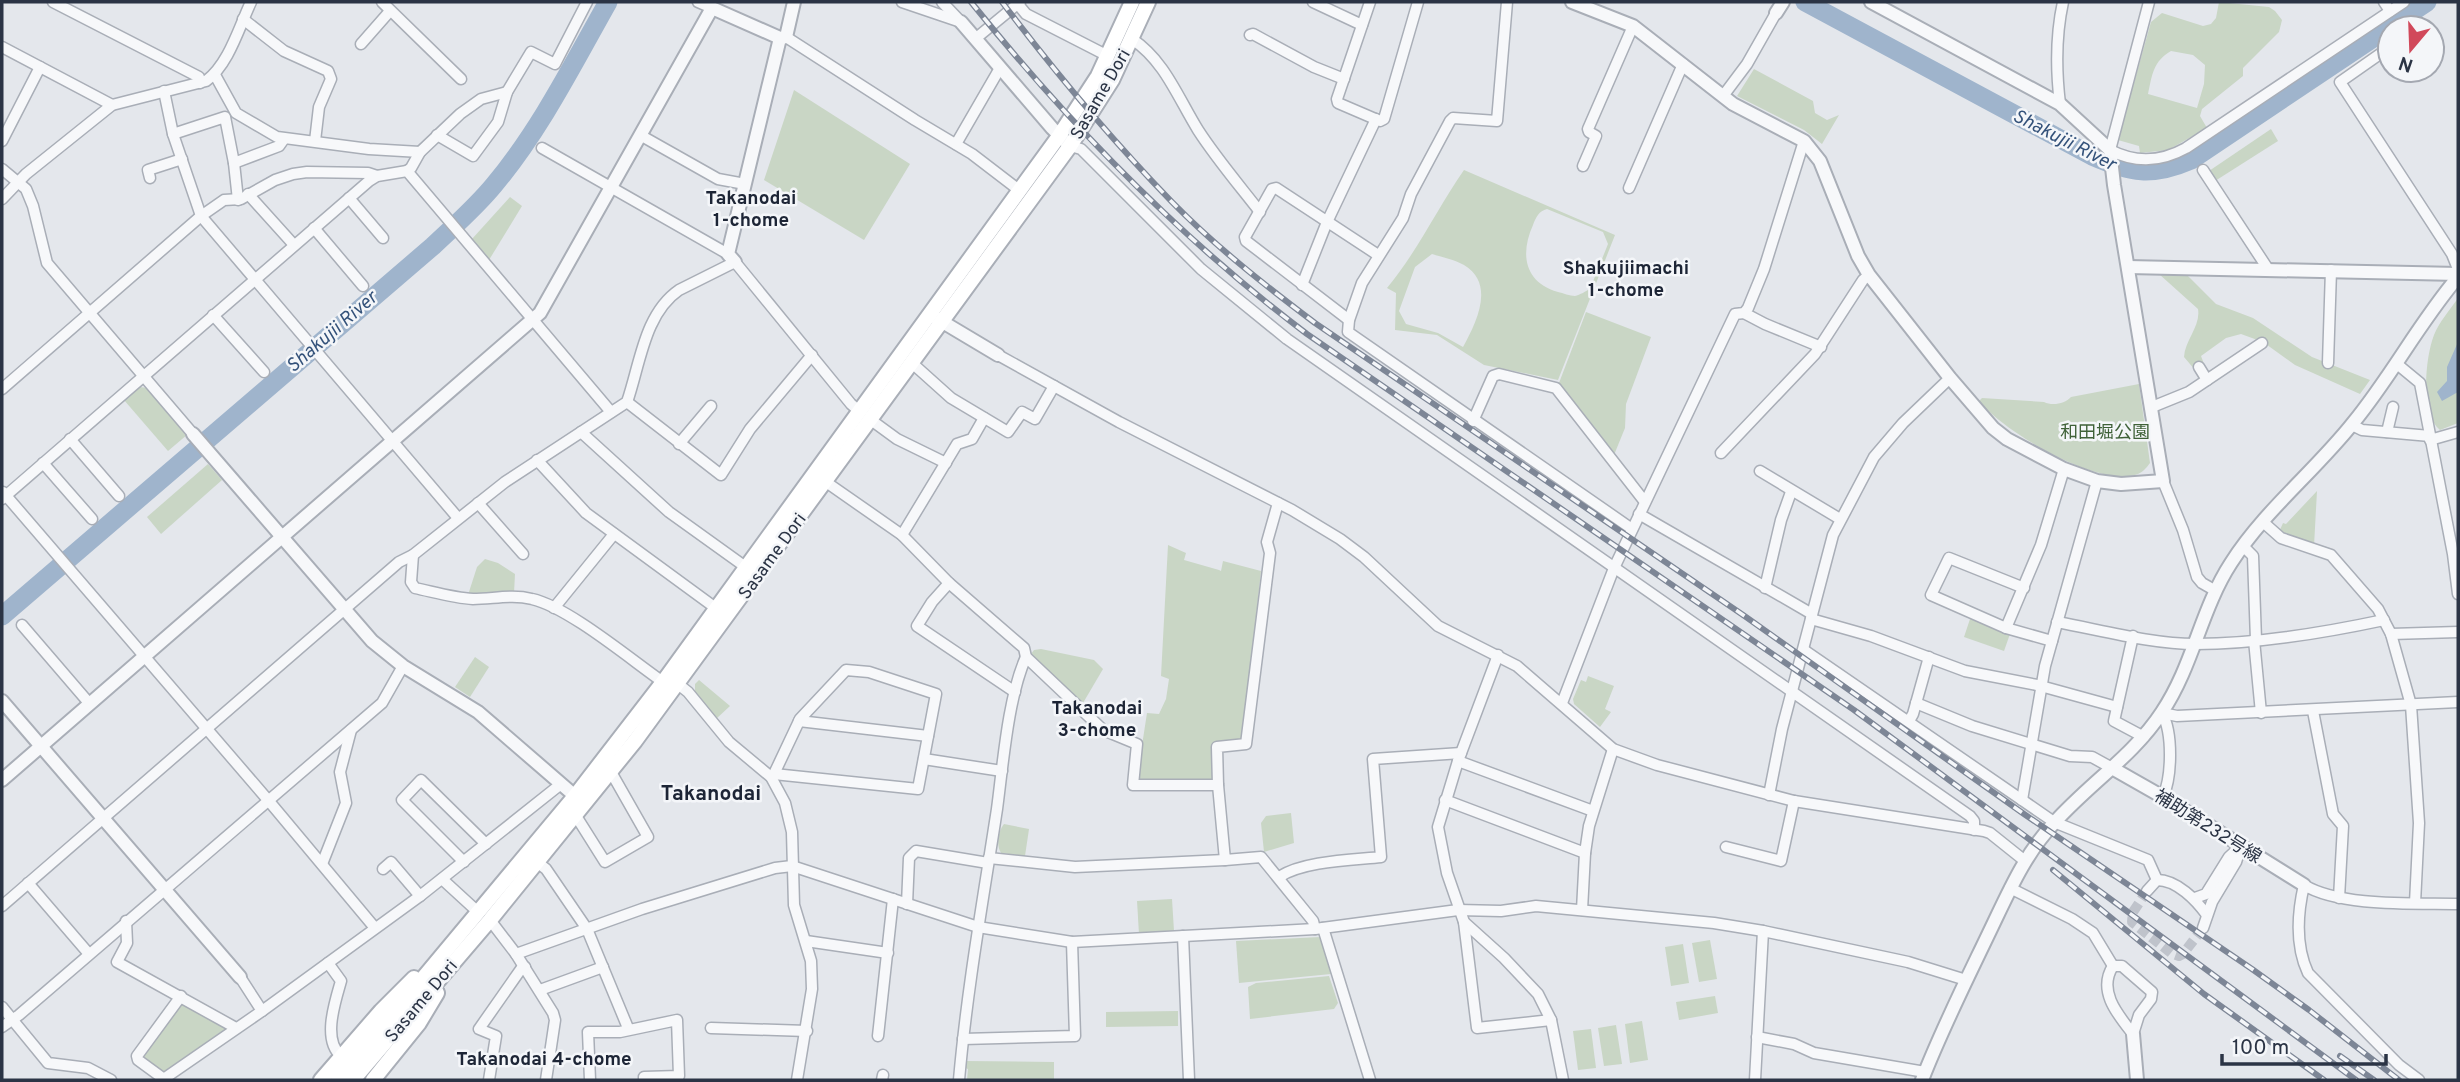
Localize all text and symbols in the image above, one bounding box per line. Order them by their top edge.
north arrow [2376,14,2446,84]
street label: Sasame Dori [1066,45,1137,144]
text: N [2396,50,2416,77]
water label: Shakujii River [2008,104,2121,178]
district label: Takanodai 1-chome [706,187,796,233]
district label: Shakujiimachi 1-chome [1563,257,1689,303]
water label: Shakujii River [282,285,384,379]
park label: 和田堀公園 [2060,422,2150,445]
street label: Sasame Dori [734,509,812,605]
district label: Takanodai 3-chome [1052,697,1142,743]
district label: Takanodai [661,781,761,808]
street label: 補助第232号線 [2149,785,2265,869]
street label: Sasame Dori [381,956,463,1048]
scale bar [2222,1023,2386,1066]
text: 100 m [2232,1035,2289,1062]
district label: Takanodai 4-chome [456,1048,632,1072]

